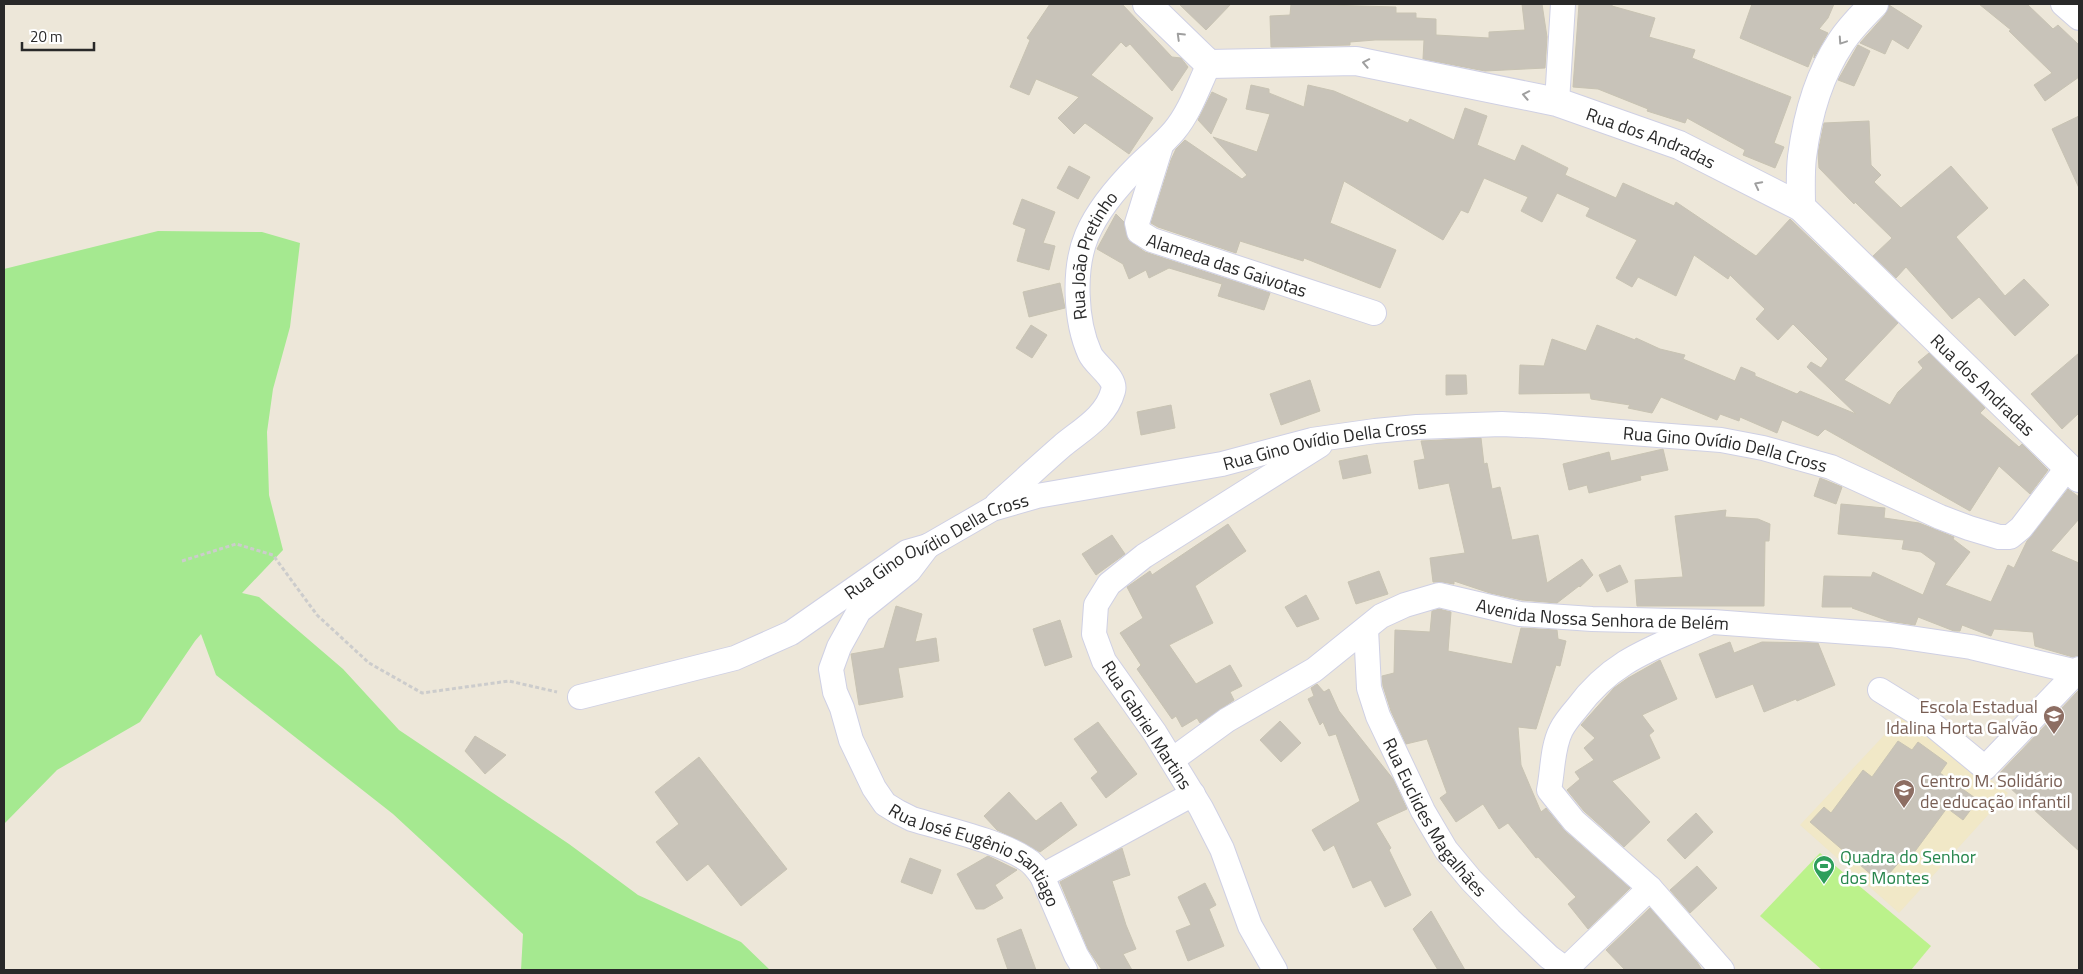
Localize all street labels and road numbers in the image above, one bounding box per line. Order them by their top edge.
street label: Rua dos Andradas [1583,100,1721,175]
street label: Rua João Pretinho [1064,185,1124,322]
street label: Alameda das Gaivotas [1143,226,1311,304]
street label: Rua dos Andradas [1925,327,2042,442]
street label: Rua Gino Ovídio Della Cross [1220,413,1427,477]
street label: Rua Gino Ovídio Della Cross [1622,419,1831,479]
street label: Rua Gino Ovídio Della Cross [838,486,1032,606]
street label: Avenida Nossa Senhora de Belém [1474,591,1730,637]
street label: Rua Gabriel Martins [1095,655,1199,795]
street label: Rua Euclides Magalhães [1377,733,1494,903]
street label: Rua José Eugênio Santiago [884,796,1067,911]

